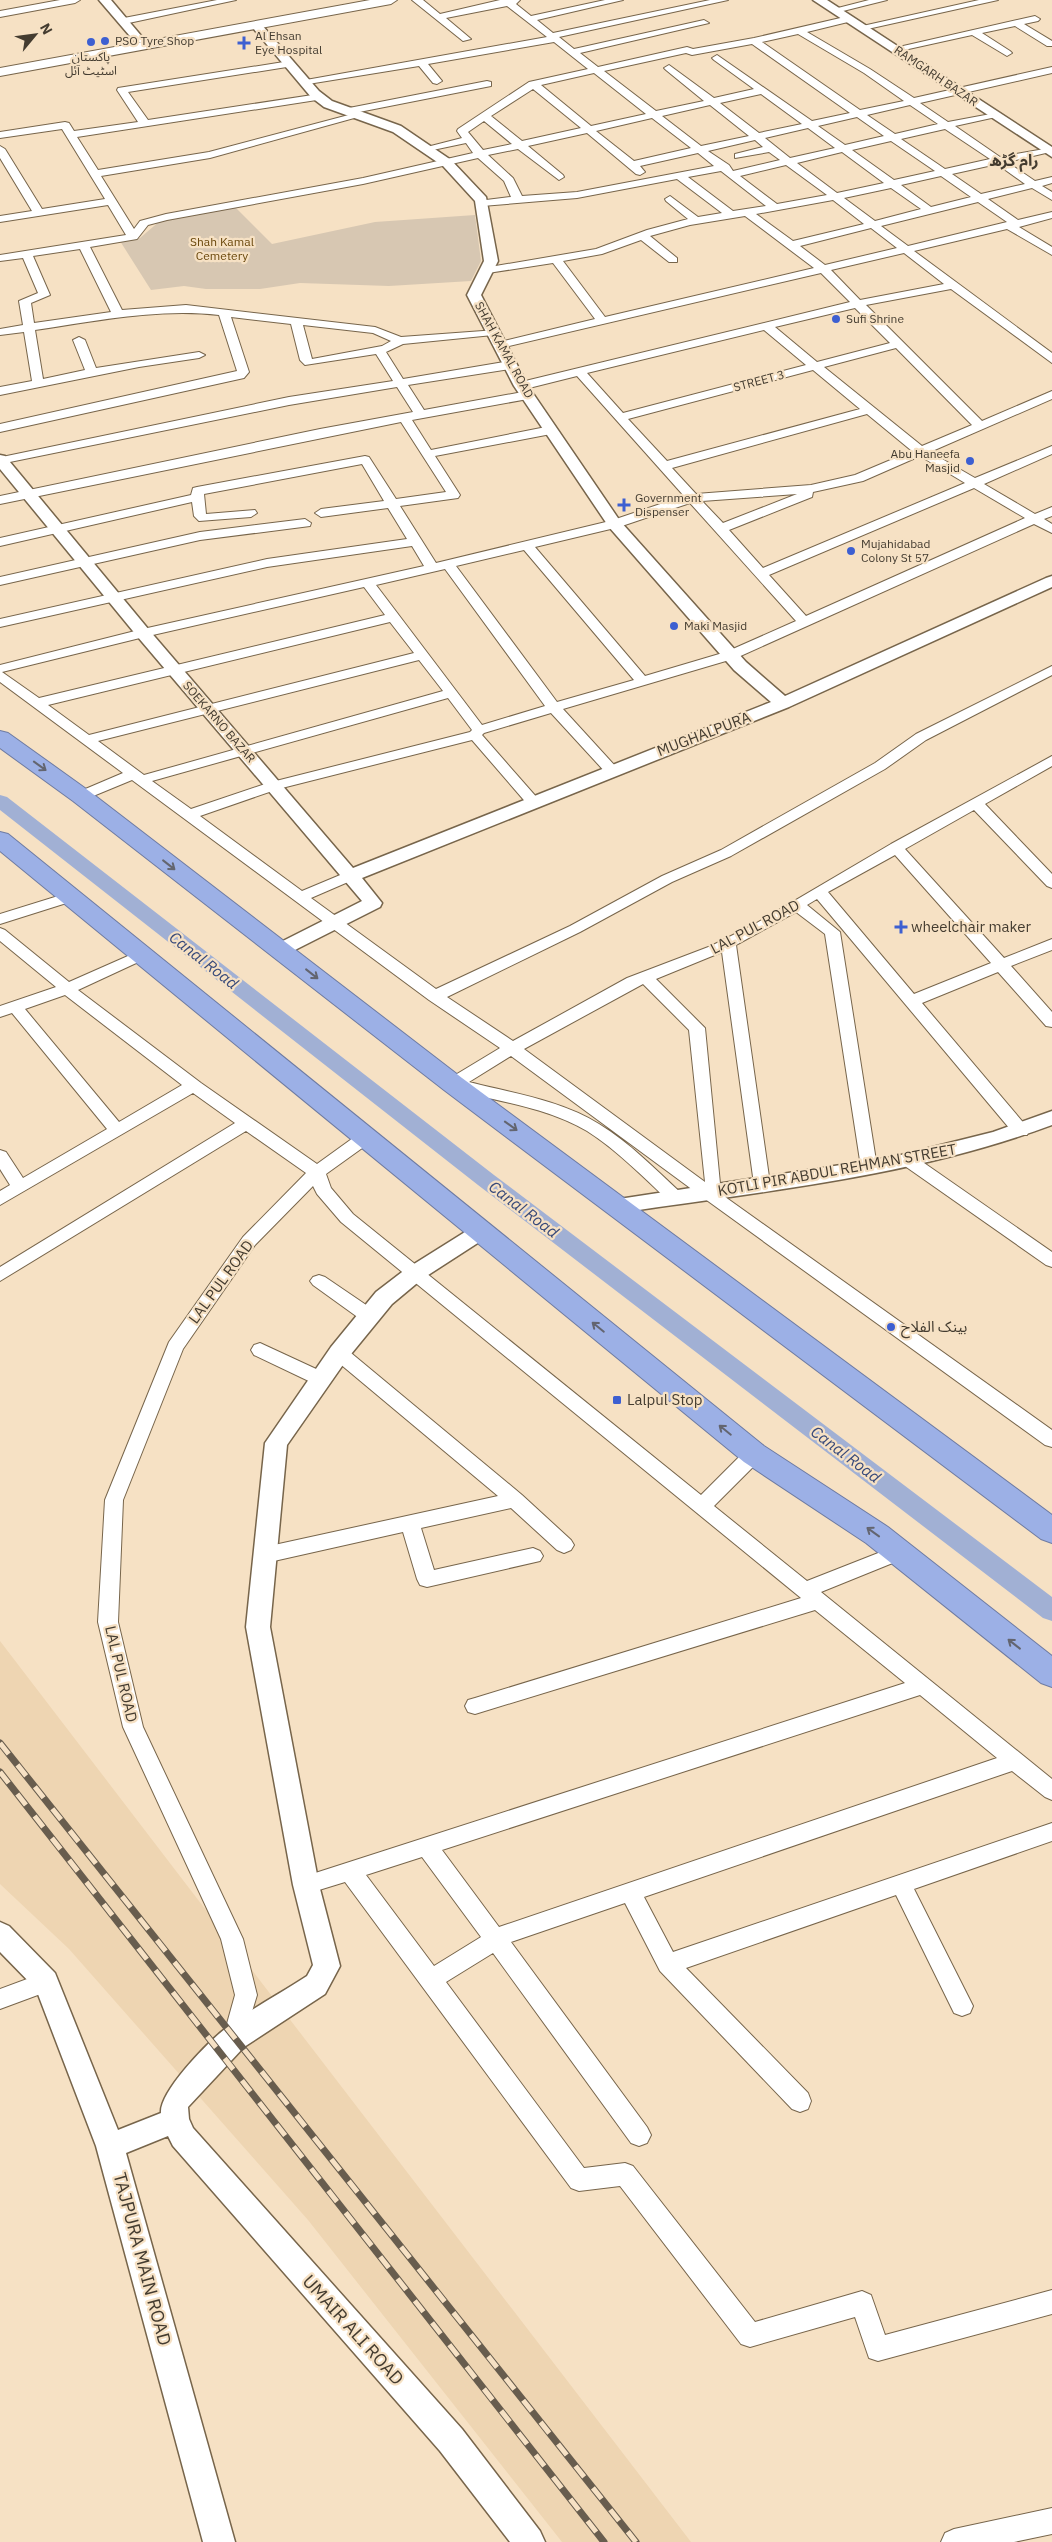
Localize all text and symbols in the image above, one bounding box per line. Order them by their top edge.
north arrow [10,10,60,60]
text: N [36,20,57,37]
place label: Al Ehsan Eye Hospital [255,28,322,57]
place label: PSO Tyre Shop [115,33,194,48]
marker: PSO Tyre Shop [99,35,111,47]
marker: پاکستان اسٹیٹ آئل [85,36,97,48]
marker: Al Ehsan Eye Hospital [237,36,251,50]
street label: RAMGARH BAZAR [892,42,981,109]
place label: پاکستان اسٹیٹ آئل [65,49,117,78]
district label: رام گڑھ [989,150,1039,172]
park label: Shah Kamal Cemetery [190,234,254,263]
street label: SHAH KAMAL ROAD [472,299,537,400]
place label: Sufi Shrine [846,311,904,326]
marker: Sufi Shrine [830,313,842,325]
street label: STREET 3 [732,367,786,395]
place label: Abu Haneefa Masjid [891,446,961,475]
marker: Abu Haneefa Masjid [964,455,976,467]
place label: Government Dispenser [635,490,702,519]
marker: Government Dispenser [617,498,631,512]
place label: Mujahidabad Colony St 57 [861,536,930,565]
marker: Mujahidabad Colony St 57 [845,545,857,557]
place label: Maki Masjid [684,618,747,633]
marker: Maki Masjid [668,620,680,632]
street label: SOEKARNO BAZAR [180,678,259,766]
street label: MUGHALPURA [654,707,754,760]
one-way arrow [33,761,47,771]
one-way arrow [162,859,175,870]
street label: LAL PUL ROAD [707,895,803,958]
place label: wheelchair maker [911,917,1031,936]
marker: wheelchair maker [895,921,907,933]
water label: Canal Road [165,927,243,994]
one-way arrow [305,969,318,980]
one-way arrow [504,1120,517,1131]
street label: KOTLI PIR ABDUL REHMAN STREET [716,1139,958,1200]
water label: Canal Road [485,1176,563,1242]
street label: LAL PUL ROAD [184,1236,257,1327]
place label: بینک الفلاح [901,1317,967,1339]
marker: بینک الفلاح [885,1321,897,1333]
one-way arrow [592,1322,605,1333]
place label: Lalpul Stop [627,1390,702,1409]
marker: Lalpul Stop [611,1394,623,1406]
water label: Canal Road [807,1421,885,1487]
one-way arrow [718,1424,731,1435]
one-way arrow [866,1527,880,1537]
street label: LAL PUL ROAD [101,1624,142,1724]
one-way arrow [1008,1638,1021,1649]
street label: TAJPURA MAIN ROAD [108,2170,177,2348]
street label: UMAIR ALI ROAD [298,2270,409,2390]

